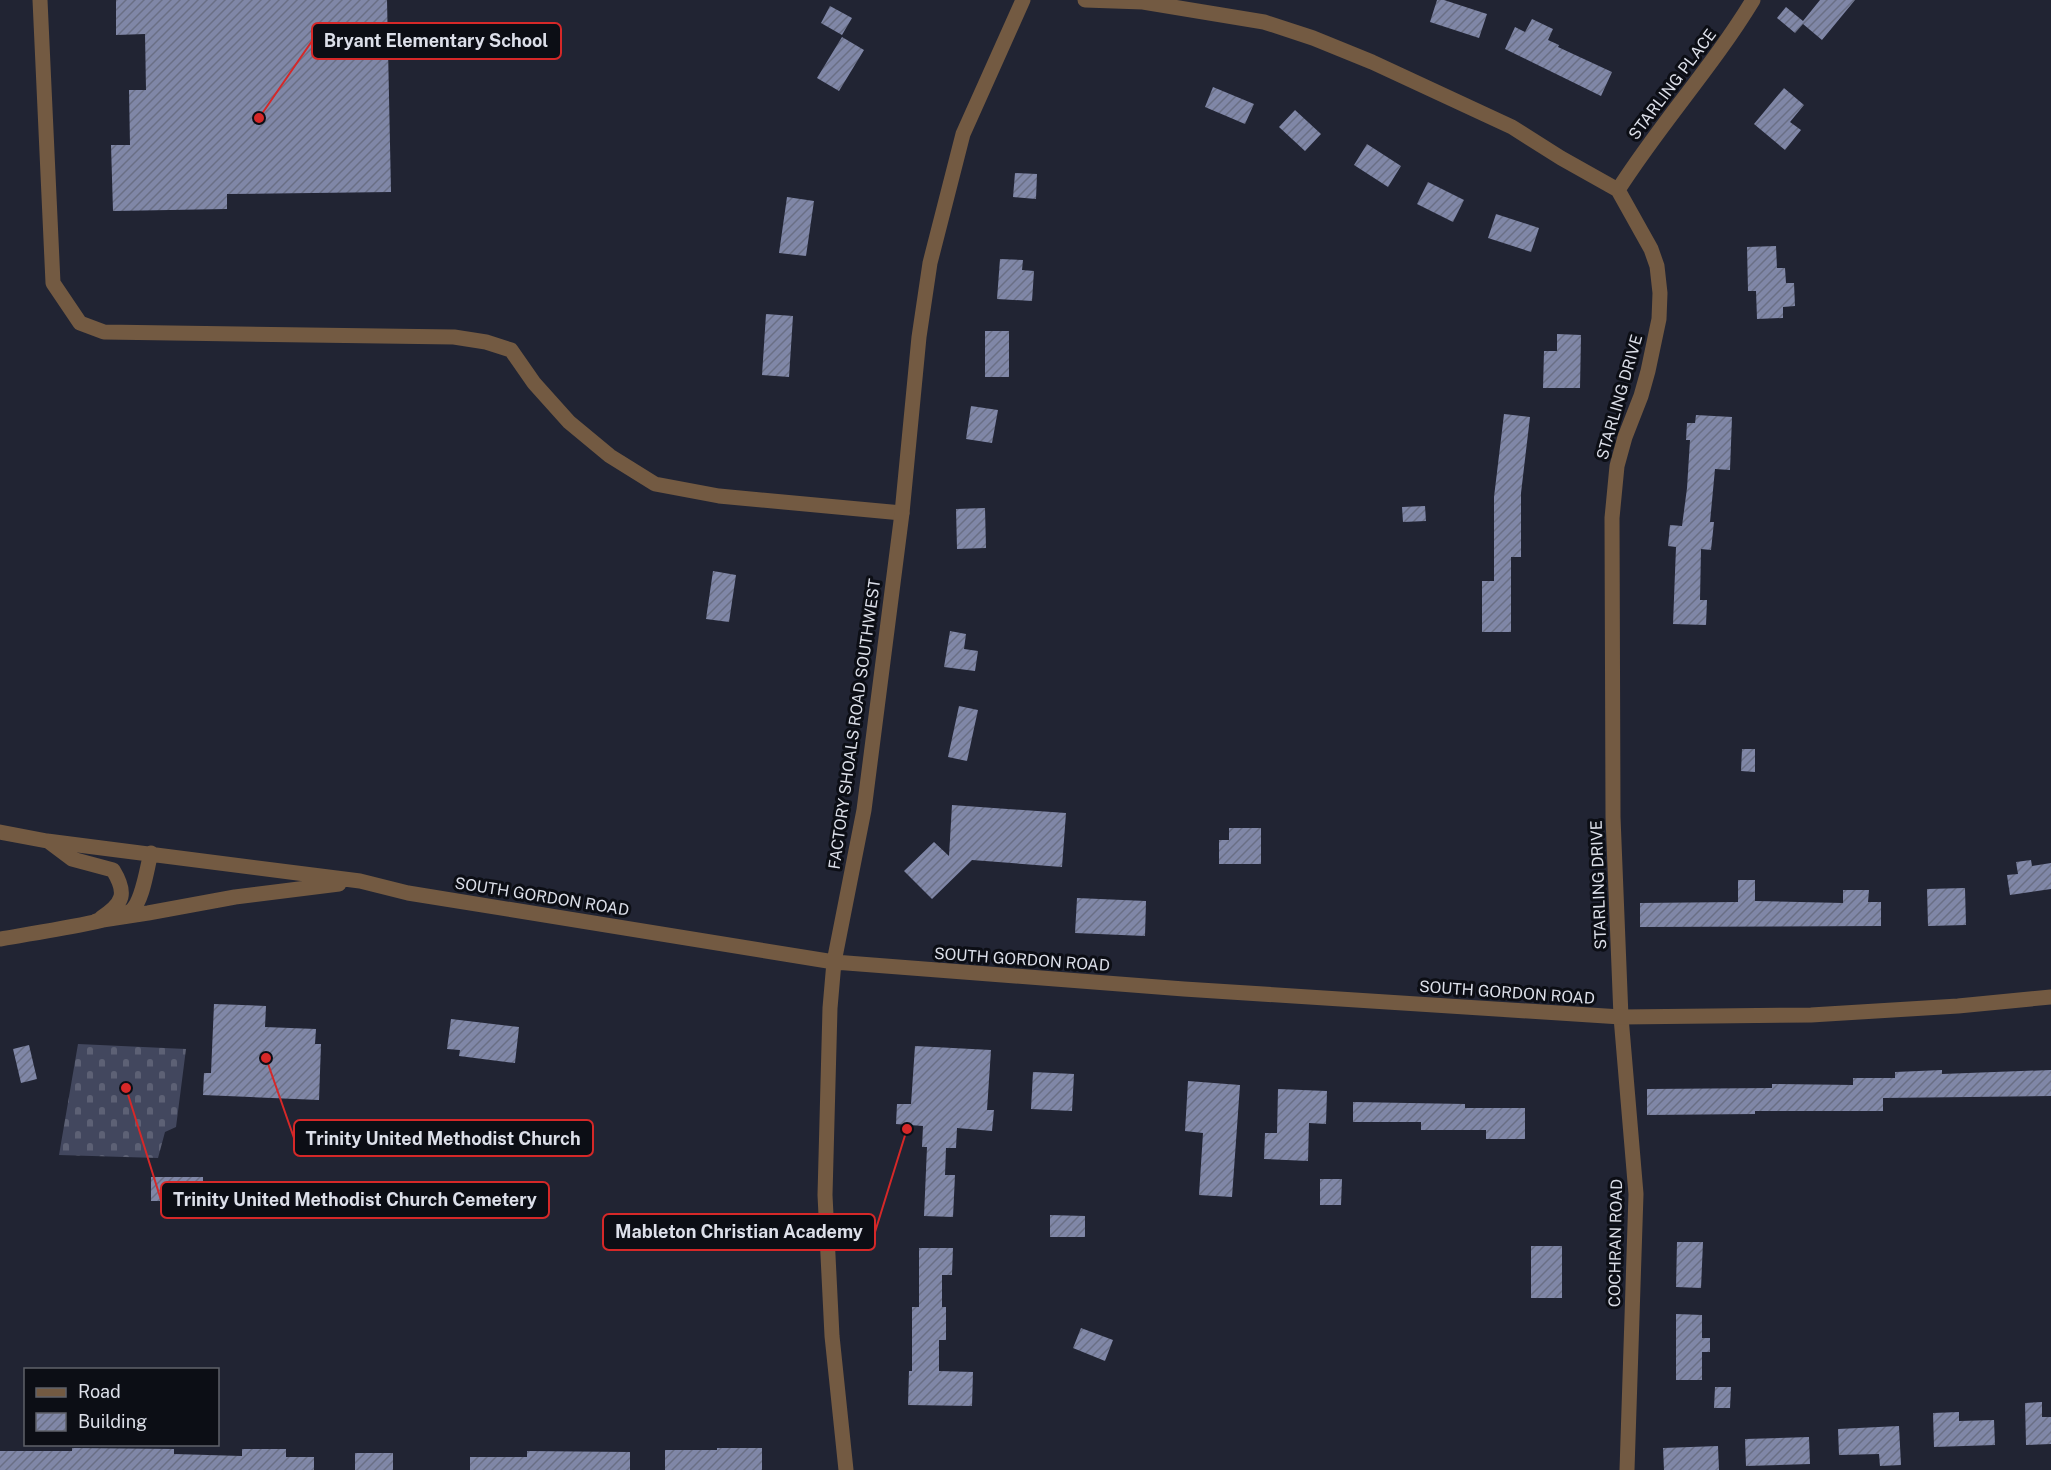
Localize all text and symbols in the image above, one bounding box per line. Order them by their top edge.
callout: Bryant Elementary School [312,23,561,59]
street label: STARLING PLACE [1625,25,1720,143]
text: Bryant Elementary School [324,30,548,51]
street label: STARLING DRIVE [1593,332,1646,462]
street label: FACTORY SHOALS ROAD SOUTHWEST [825,577,884,871]
street label: STARLING DRIVE [1587,820,1610,950]
street label: SOUTH GORDON ROAD [453,873,630,920]
street label: SOUTH GORDON ROAD [933,944,1111,975]
street label: SOUTH GORDON ROAD [1418,977,1596,1008]
callout: Trinity United Methodist Church [294,1120,593,1156]
text: Trinity United Methodist Church [305,1128,581,1149]
street label: COCHRAN ROAD [1605,1179,1626,1307]
callout: Trinity United Methodist Church Cemetery [161,1182,549,1218]
text: Trinity United Methodist Church Cemetery [173,1189,537,1210]
callout: Mableton Christian Academy [603,1214,875,1250]
text: Mableton Christian Academy [615,1221,863,1242]
legend [24,1368,219,1446]
text: Road [78,1381,121,1402]
text: Building [78,1411,147,1432]

